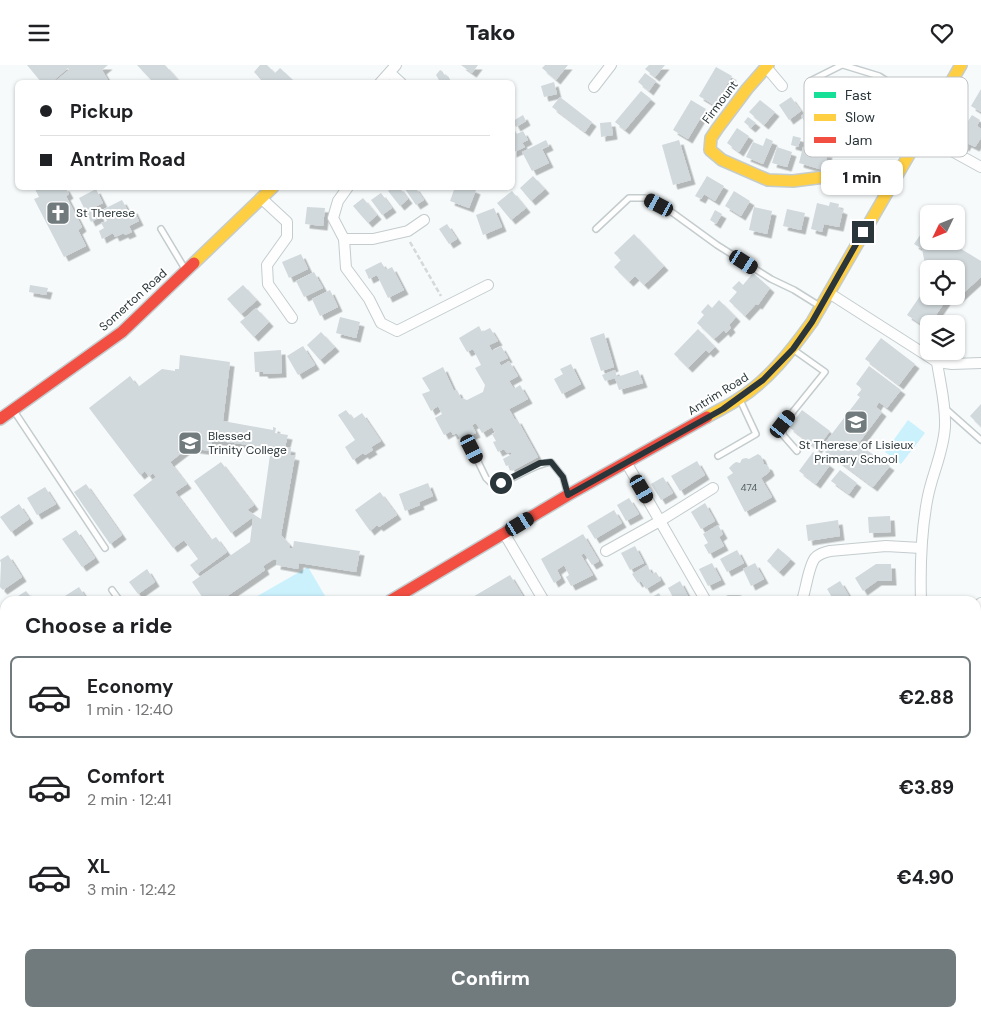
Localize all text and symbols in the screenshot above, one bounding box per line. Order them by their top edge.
text: Tako [466,18,515,47]
icon: menu [25,19,53,47]
icon: heart [928,19,956,47]
street label: Firmount [699,77,742,127]
legend [804,77,968,157]
text: Fast [845,86,872,104]
text: Pickup [70,99,134,124]
text: Slow [845,108,875,126]
text: Jam [845,131,872,149]
text: Antrim Road [70,147,185,172]
callout: 1 min [822,159,904,195]
text: 1 min [842,167,882,188]
car [642,191,675,219]
church icon: St Therese [45,200,71,226]
place label: St Therese [76,205,135,221]
north arrow [920,205,965,250]
map controls [920,205,965,360]
route end [852,221,874,243]
car [727,248,760,276]
button: locate [920,260,965,305]
street label: Somerton Road [96,265,170,335]
button: layers [920,315,965,360]
street label: Antrim Road [685,369,751,419]
car [767,408,798,440]
school or university icon: St Therese of Lisieux Primary School [843,409,869,435]
place label: Blessed Trinity College [208,428,287,458]
school or university icon: Blessed Trinity College [177,430,203,456]
car [458,432,485,466]
place label: St Therese of Lisieux Primary School [799,437,913,467]
route start [490,472,512,494]
car [628,472,655,506]
house number: 474 [741,481,757,494]
car [503,510,536,538]
text: Choose a ride [25,611,173,640]
text: Economy [87,674,174,699]
icon: car [27,675,72,720]
text: €2.88 [899,685,954,710]
text: 1 min · 12:40 [87,699,173,720]
text: Comfort [87,764,165,789]
icon: car [27,765,72,810]
text: €3.89 [899,775,954,800]
text: 2 min · 12:41 [87,789,172,810]
text: XL [87,854,110,879]
icon: car [27,855,72,900]
text: €4.90 [897,865,954,890]
text: 3 min · 12:42 [87,879,176,900]
button: Confirm [25,949,956,1007]

